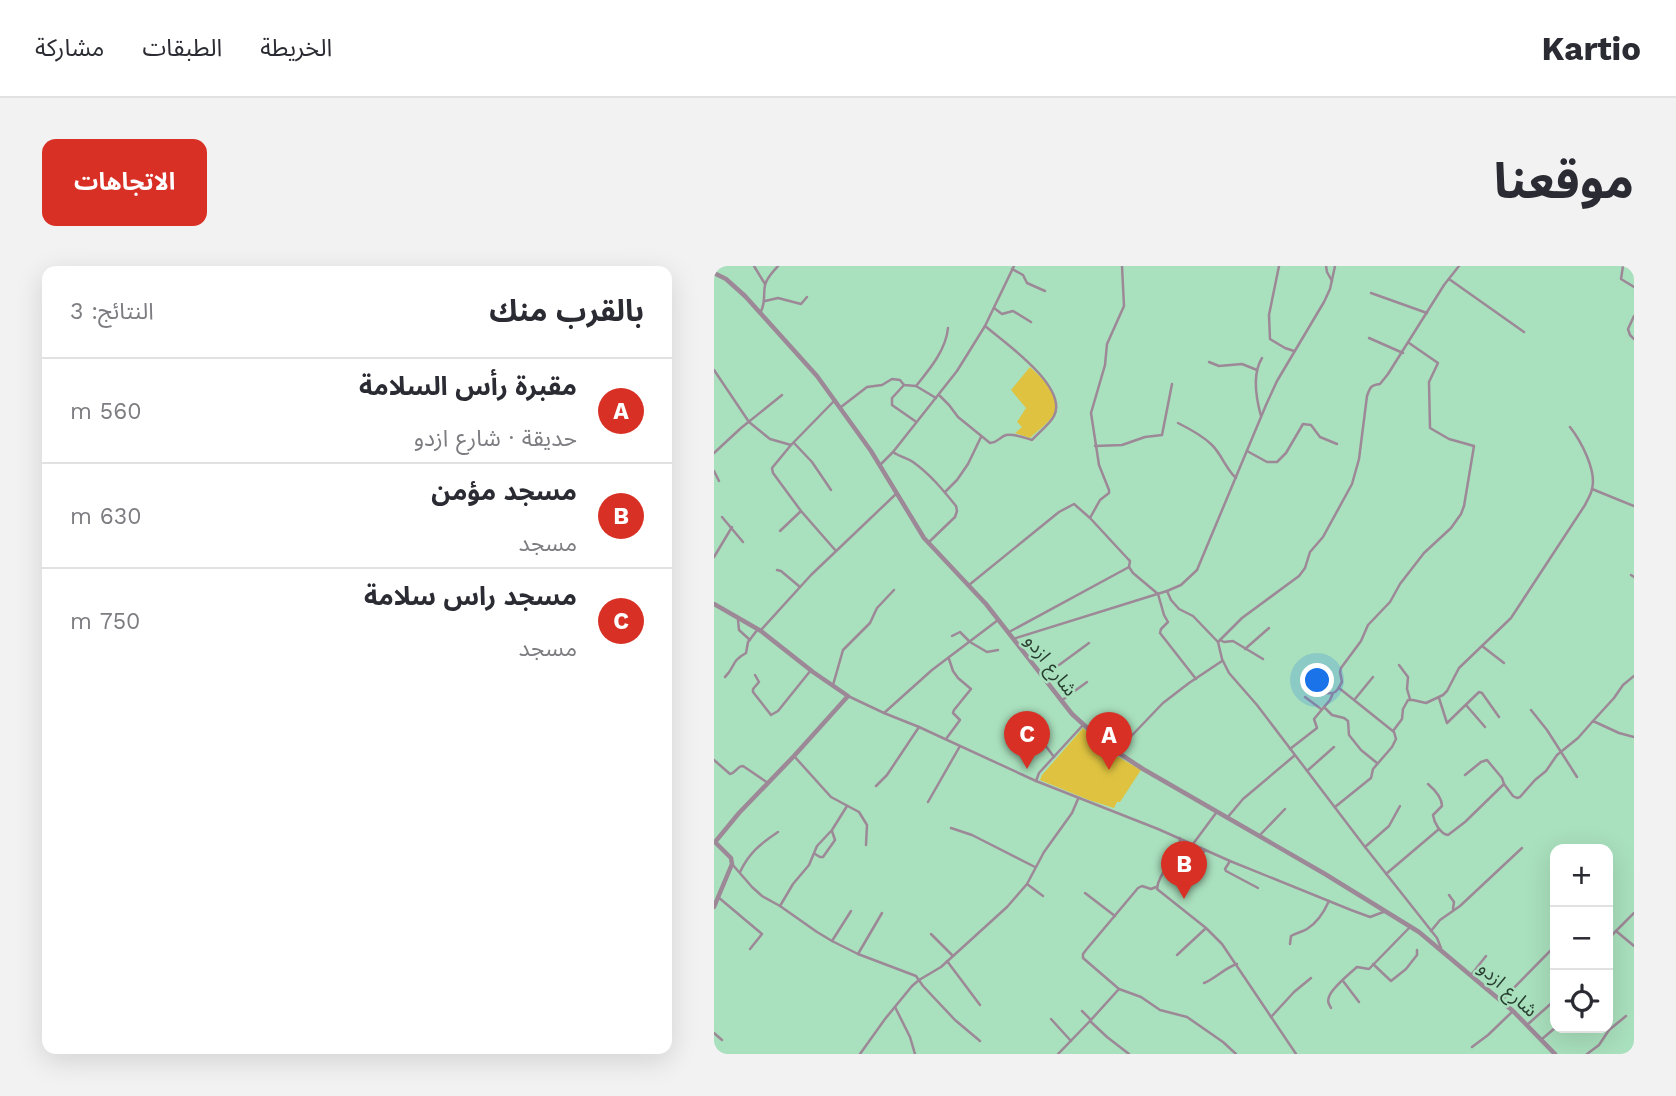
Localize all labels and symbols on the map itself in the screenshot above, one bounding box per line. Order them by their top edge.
street label: شارع ازدو [1018,630,1082,702]
your location [1300,663,1334,697]
pin: C [1004,711,1050,769]
pin: A [1086,712,1132,770]
pin: B [1161,841,1207,899]
street label: شارع ازدو [1472,956,1542,1023]

